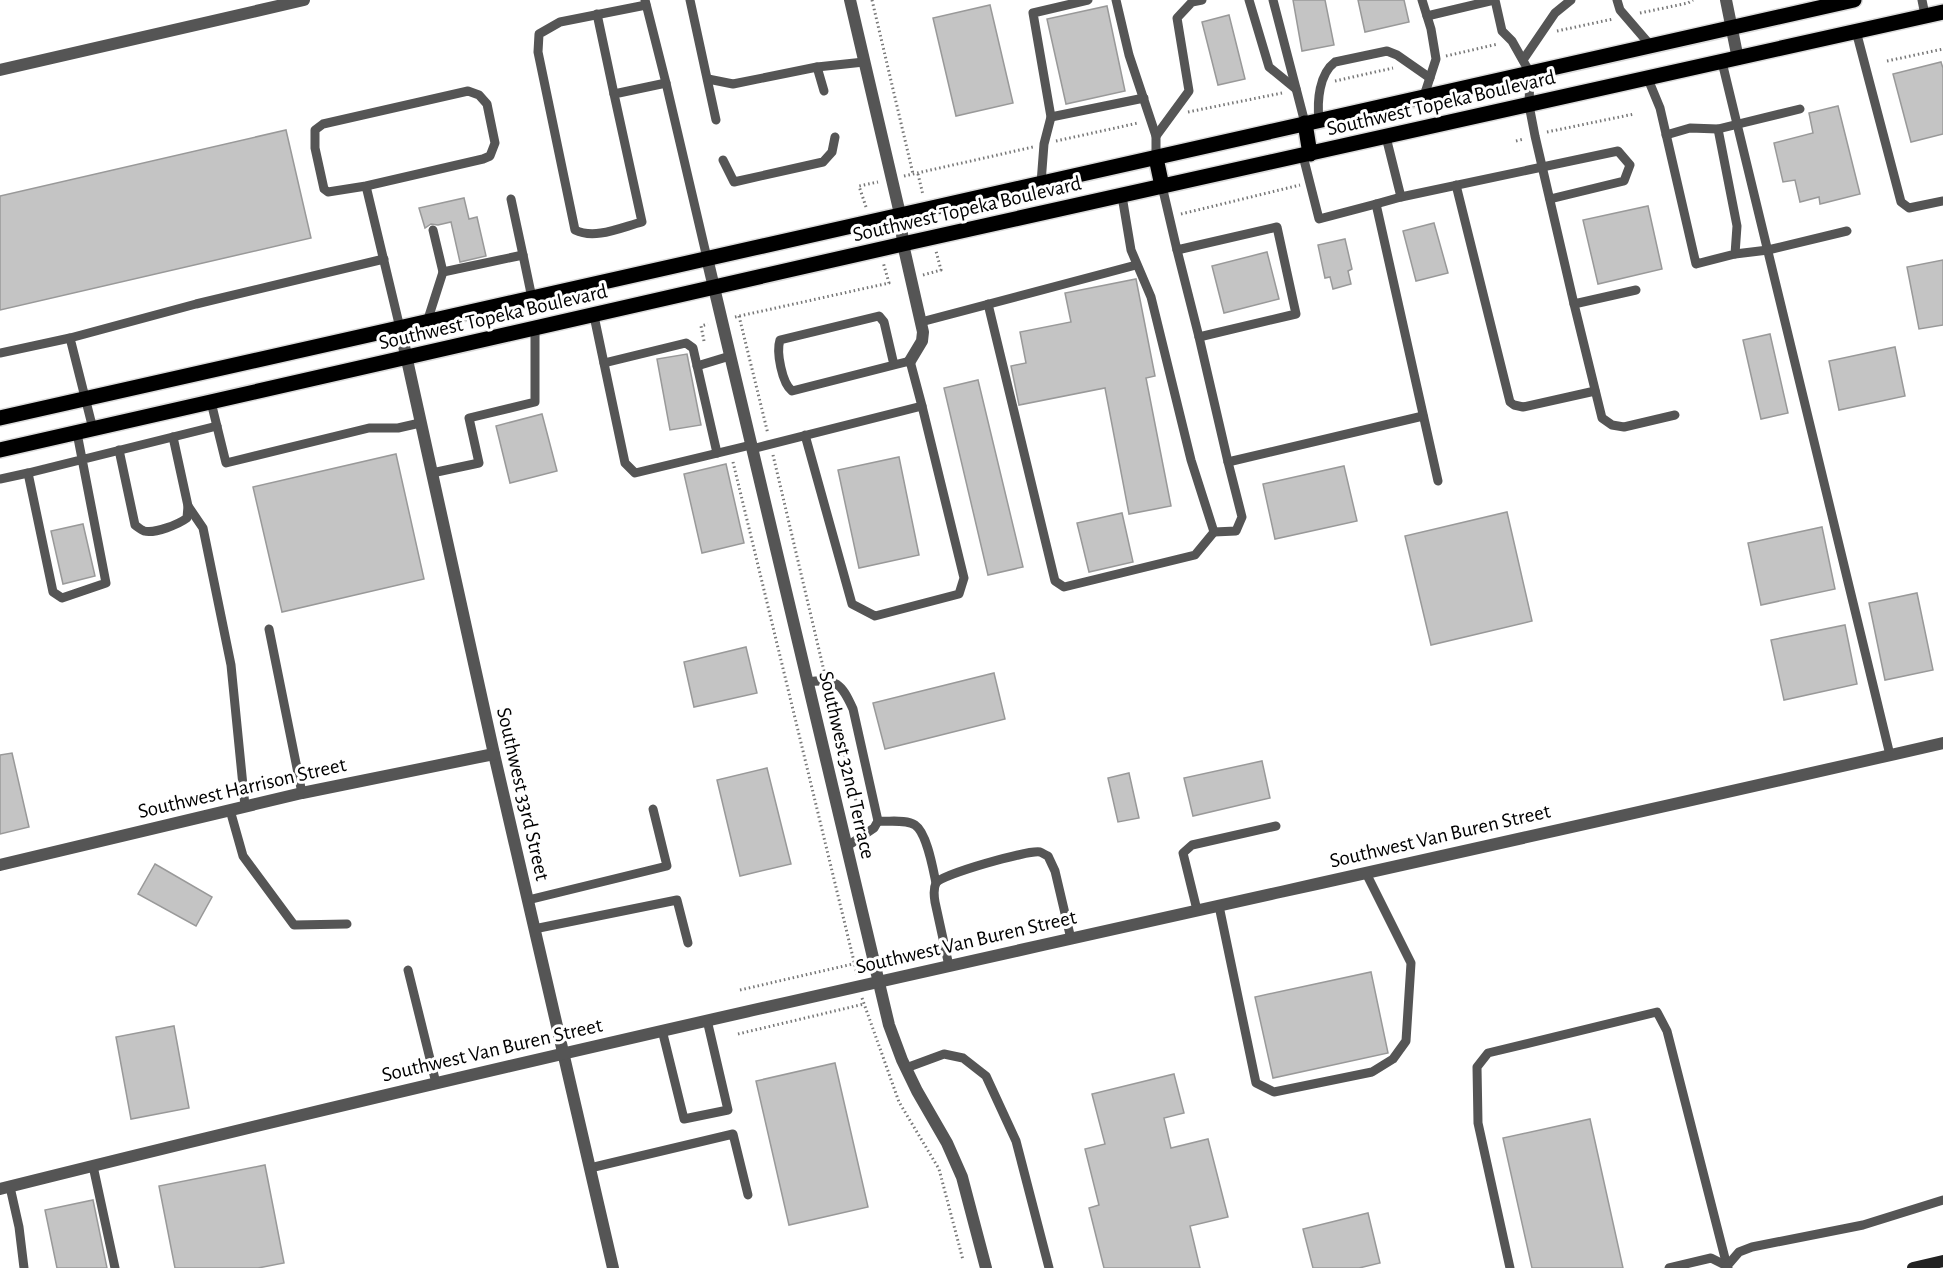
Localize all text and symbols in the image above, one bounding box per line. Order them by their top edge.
street label: Southwest Topeka Boulevard [1325,66,1557,140]
street label: Southwest Topeka Boulevard [851,172,1083,246]
street label: Southwest Topeka Boulevard [377,280,609,354]
street label: Southwest 32nd Terrace [815,669,879,861]
street label: Southwest 33rd Street [493,705,553,883]
street label: Southwest Harrison Street [136,754,348,822]
street label: Southwest Van Buren Street [1328,800,1553,872]
street label: Southwest Van Buren Street [854,906,1079,978]
street label: Southwest Van Buren Street [380,1014,605,1086]

